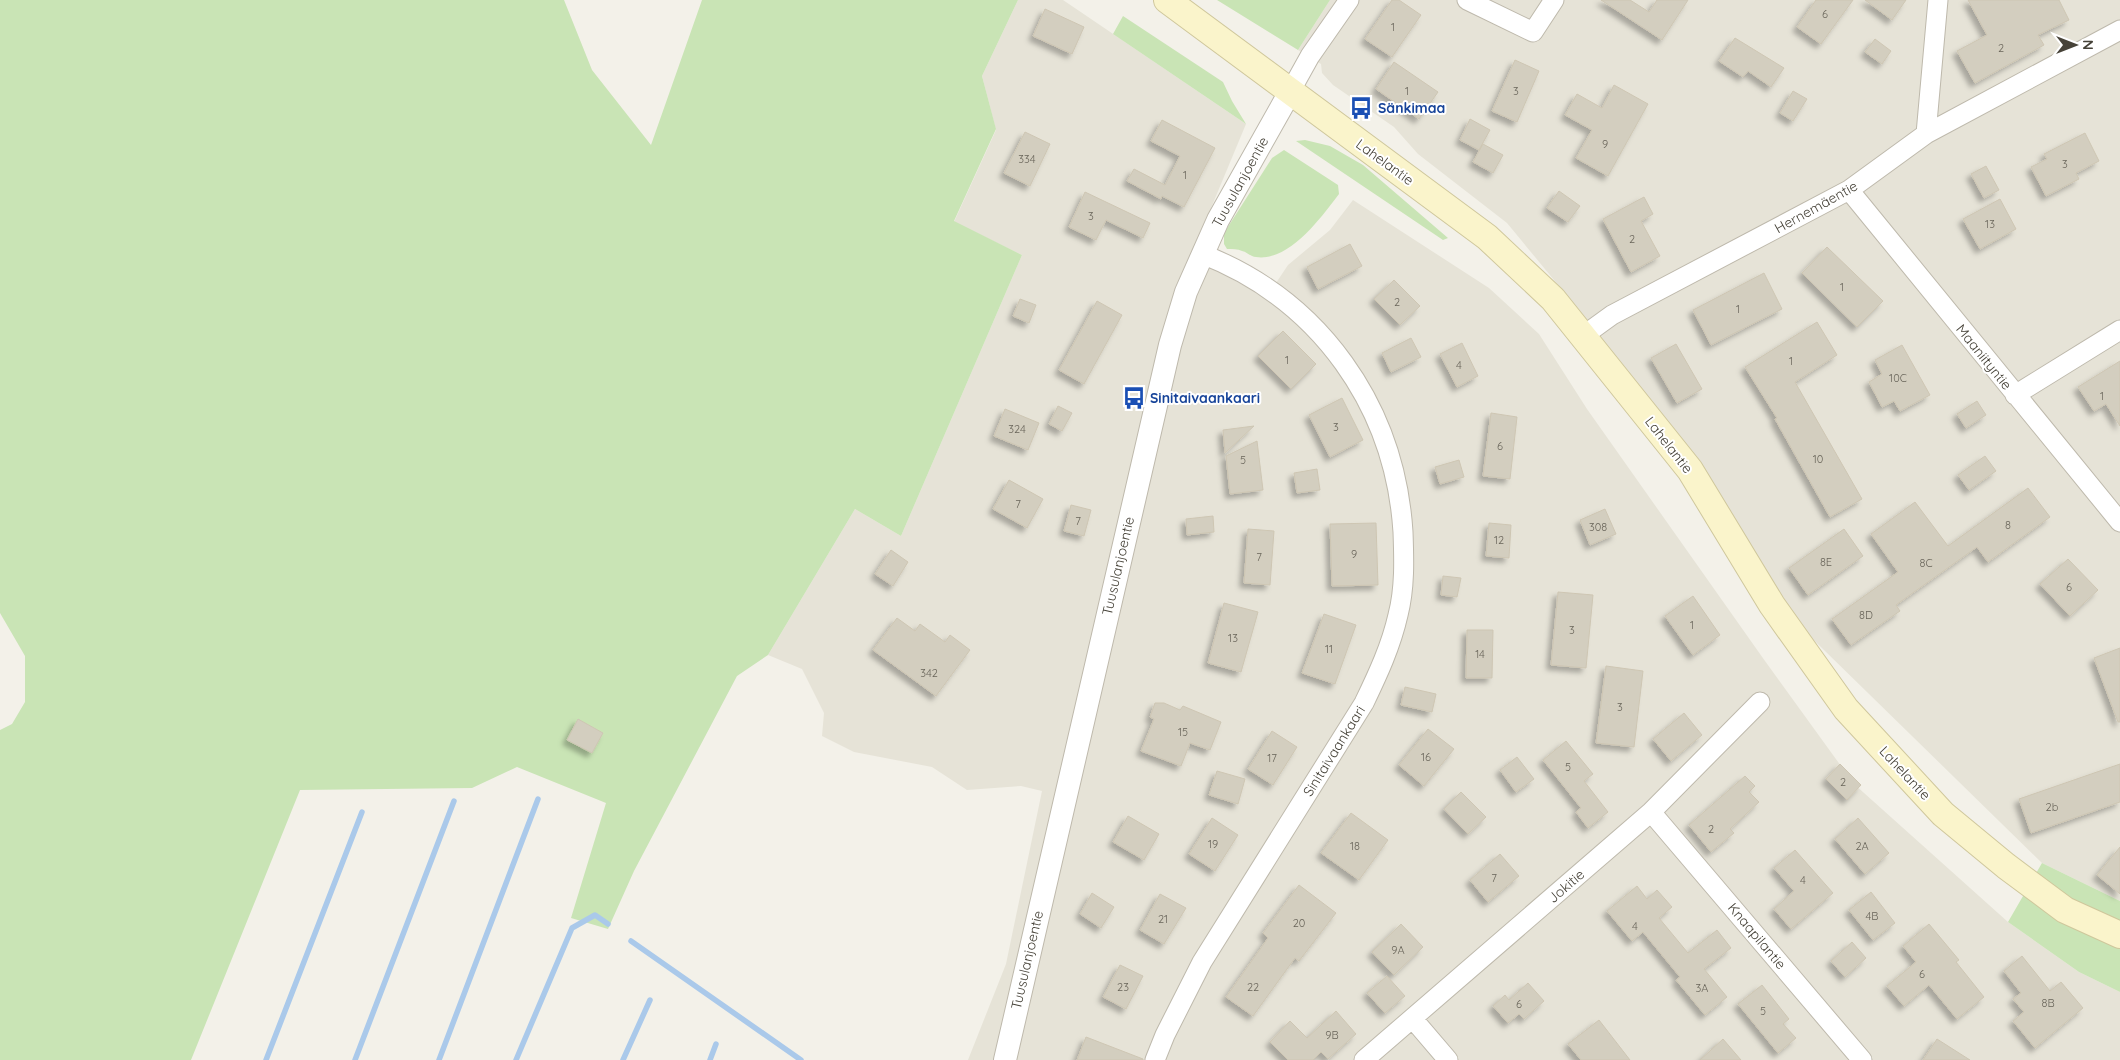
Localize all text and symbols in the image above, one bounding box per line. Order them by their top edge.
house number: 6 [1822,7,1828,21]
house number: 1 [1391,20,1395,34]
north arrow [2050,20,2100,70]
text: N [2079,40,2097,50]
house number: 2 [1998,41,2004,55]
house number: 1 [1405,84,1409,98]
house number: 3 [1513,84,1519,98]
bus stop icon: Sänkimaa [1348,95,1374,121]
place label: Sänkimaa [1378,99,1445,117]
street label: Tuusulanjoentie [1208,133,1272,231]
street label: Lahelantie [1353,135,1418,189]
house number: 9 [1602,137,1608,151]
house number: 334 [1018,152,1036,166]
house number: 3 [2062,157,2068,171]
house number: 1 [1183,168,1187,182]
street label: Hernemäentie [1771,177,1861,237]
house number: 3 [1088,209,1094,223]
house number: 13 [1985,217,1995,231]
house number: 2 [1629,232,1635,246]
house number: 1 [1840,280,1844,294]
house number: 2 [1394,295,1400,309]
house number: 1 [1736,302,1740,316]
street label: Maaniityntie [1952,321,2016,394]
house number: 1 [1285,353,1289,367]
house number: 1 [1789,354,1793,368]
house number: 4 [1456,358,1462,372]
house number: 10C [1889,371,1907,385]
bus stop icon: Sinitaivaankaari [1121,385,1147,411]
place label: Sinitaivaankaari [1150,389,1260,407]
house number: 1 [2100,389,2104,403]
street label: Lahelantie [1641,413,1697,477]
house number: 3 [1333,420,1339,434]
house number: 324 [1008,422,1026,436]
house number: 6 [1497,439,1503,453]
house number: 10 [1813,452,1823,466]
house number: 5 [1240,453,1246,467]
house number: 7 [1015,497,1021,511]
house number: 7 [1075,514,1081,528]
street label: Tuusulanjoentie [1098,515,1138,617]
house number: 8 [2005,518,2011,532]
house number: 308 [1589,520,1607,534]
house number: 12 [1494,533,1504,547]
house number: 9 [1351,547,1357,561]
house number: 7 [1256,550,1262,564]
house number: 8E [1820,555,1832,569]
house number: 8C [1919,556,1933,570]
house number: 6 [2066,580,2072,594]
house number: 8D [1859,608,1873,622]
house number: 1 [1690,618,1694,632]
house number: 3 [1569,623,1575,637]
house number: 13 [1228,631,1238,645]
house number: 11 [1325,642,1333,656]
house number: 14 [1475,647,1485,661]
house number: 342 [920,666,938,680]
house number: 3 [1617,700,1623,714]
street label: Sinitaivaankaari [1299,702,1369,800]
house number: 15 [1178,725,1188,739]
street label: Lahelantie [1875,742,1935,804]
house number: 16 [1421,750,1431,764]
house number: 17 [1267,751,1277,765]
house number: 5 [1565,760,1571,774]
house number: 2 [1840,775,1846,789]
house number: 2b [2046,800,2059,814]
house number: 2 [1708,822,1714,836]
house number: 19 [1208,837,1218,851]
house number: 18 [1350,839,1360,853]
house number: 2A [1855,839,1869,853]
street label: Jokitie [1544,865,1588,907]
house number: 7 [1491,871,1497,885]
house number: 4 [1800,873,1806,887]
street label: Knaapilantie [1724,899,1790,973]
street label: Tuusulanjoentie [1007,909,1047,1011]
house number: 4B [1866,909,1878,923]
house number: 21 [1158,912,1168,926]
house number: 20 [1293,916,1305,930]
house number: 4 [1632,919,1638,933]
house number: 9A [1391,943,1405,957]
house number: 6 [1919,967,1925,981]
house number: 23 [1117,980,1129,994]
house number: 22 [1247,980,1259,994]
house number: 3A [1696,981,1708,995]
house number: 8B [2041,996,2055,1010]
house number: 6 [1516,997,1522,1011]
house number: 5 [1760,1004,1766,1018]
house number: 9B [1325,1028,1339,1042]

